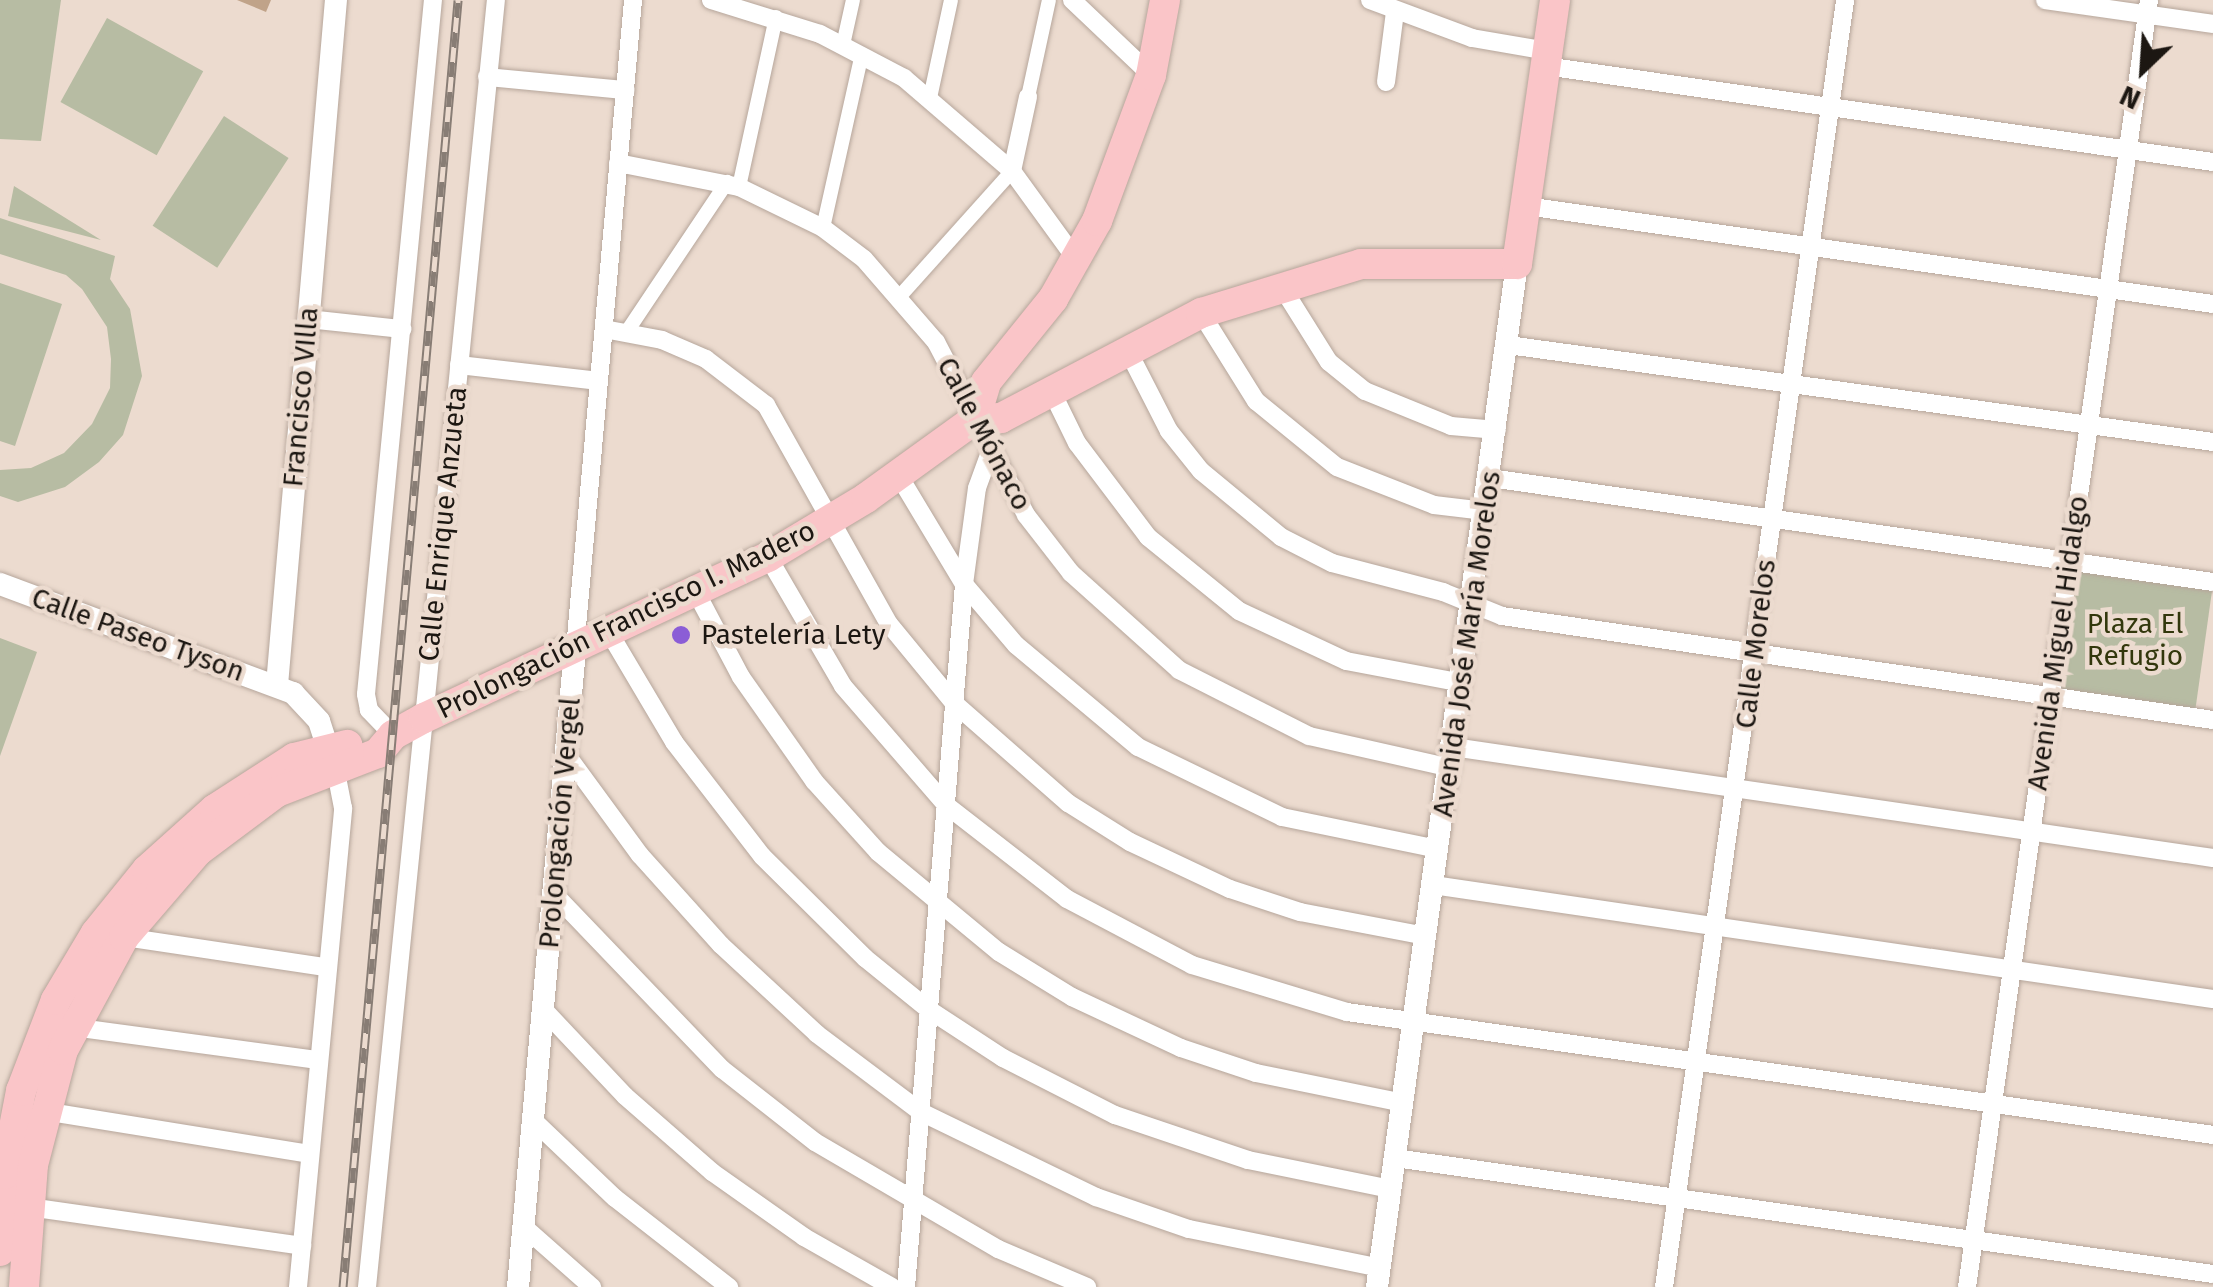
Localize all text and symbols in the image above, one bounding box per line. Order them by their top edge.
north arrow [2093,20,2193,120]
text: N [2115,79,2146,117]
street label: Francisco VIlla [276,306,326,488]
street label: Calle Mónaco [930,352,1038,516]
street label: Calle Enrique Anzueta [412,385,474,663]
street label: Avenida José María Morelos [1426,469,1508,819]
street label: Avenida Miguel Hidalgo [2021,494,2095,792]
street label: Prolongación Francisco I. Madero [431,514,821,726]
street label: Calle Morelos [1729,558,1783,730]
street label: Calle Paseo Tyson [27,581,249,689]
park label: Plaza El Refugio [2087,607,2183,673]
place label: Pastelería Lety [701,618,886,652]
marker: Pastelería Lety [670,624,692,646]
street label: Prolongación Vergel [532,696,588,950]

